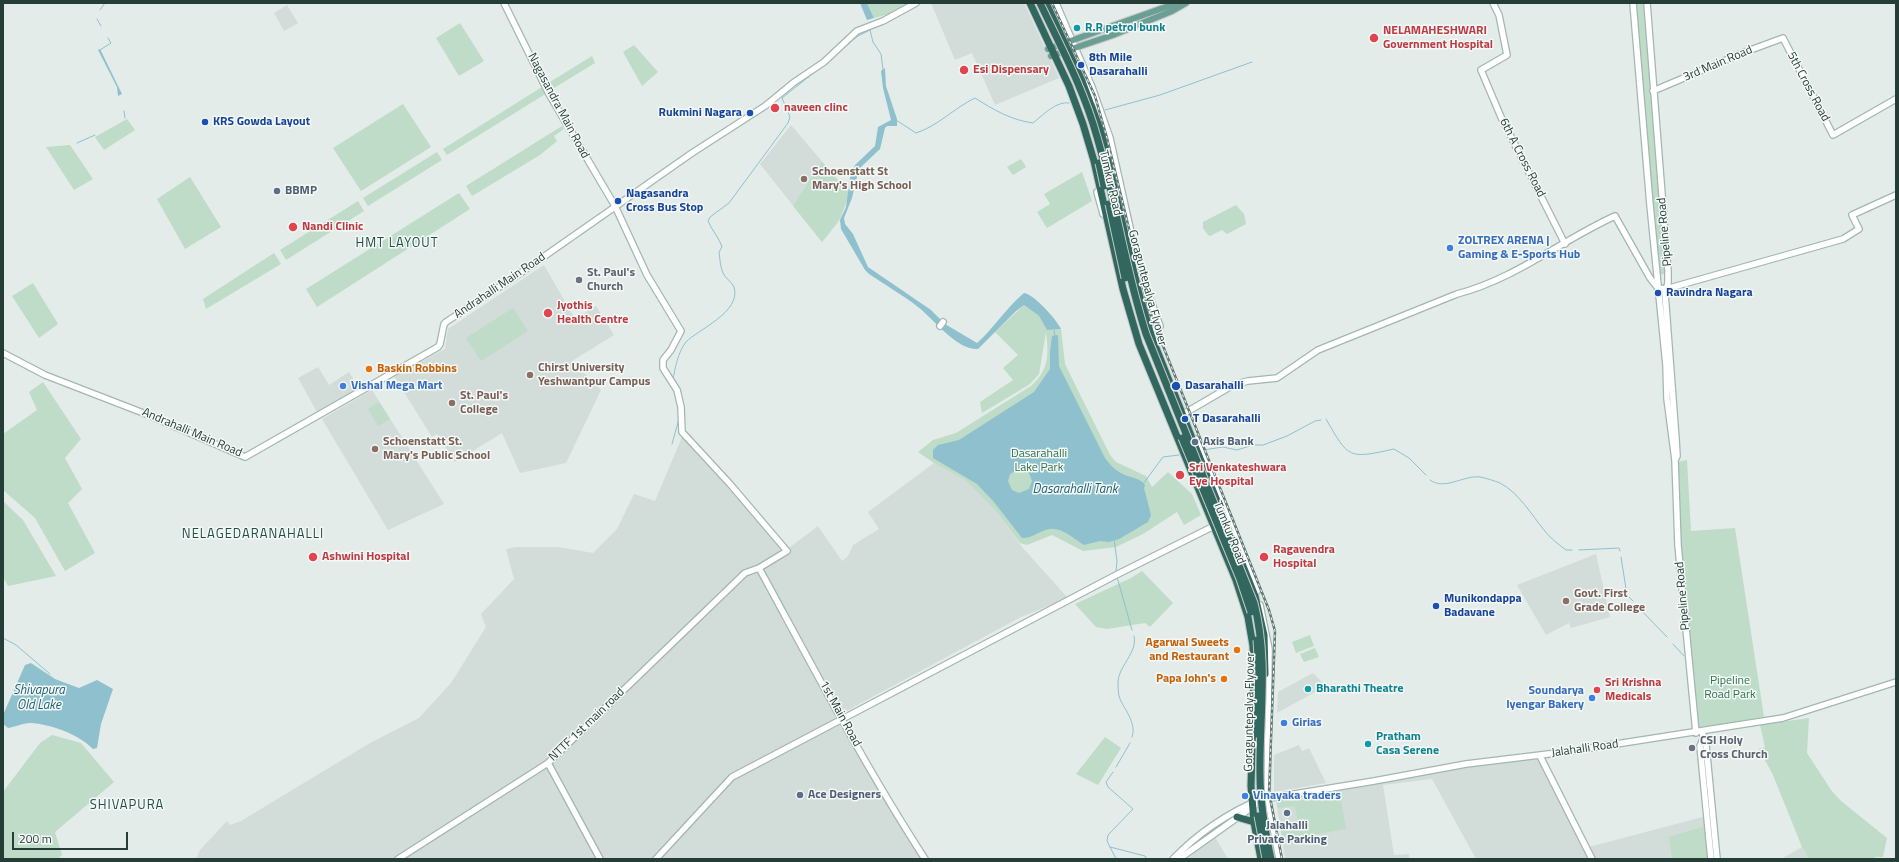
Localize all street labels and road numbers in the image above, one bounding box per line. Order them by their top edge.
street label: 3rd Main Road [1681,43,1755,85]
street label: 5th Cross Road [1784,50,1832,124]
street label: Nagasandra Main Road [524,51,592,161]
street label: 6th A Cross Road [1496,116,1548,200]
street label: Tumkur Road [1095,149,1125,217]
street label: Pipeline Road [1655,197,1675,267]
street label: Goraguntepalya Flyover [1125,228,1169,348]
street label: Andrahalli Main Road [452,250,548,322]
street label: Andrahalli Main Road [140,405,244,461]
street label: Tumkur Road [1210,499,1248,567]
street label: Pipeline Road [1673,561,1693,631]
street label: Goraguntepalya Flyover [1242,652,1258,772]
street label: 1st Main Road [816,679,864,749]
street label: NTTF 1st main road [546,685,628,765]
street label: Jalahalli Road [1551,737,1619,761]

